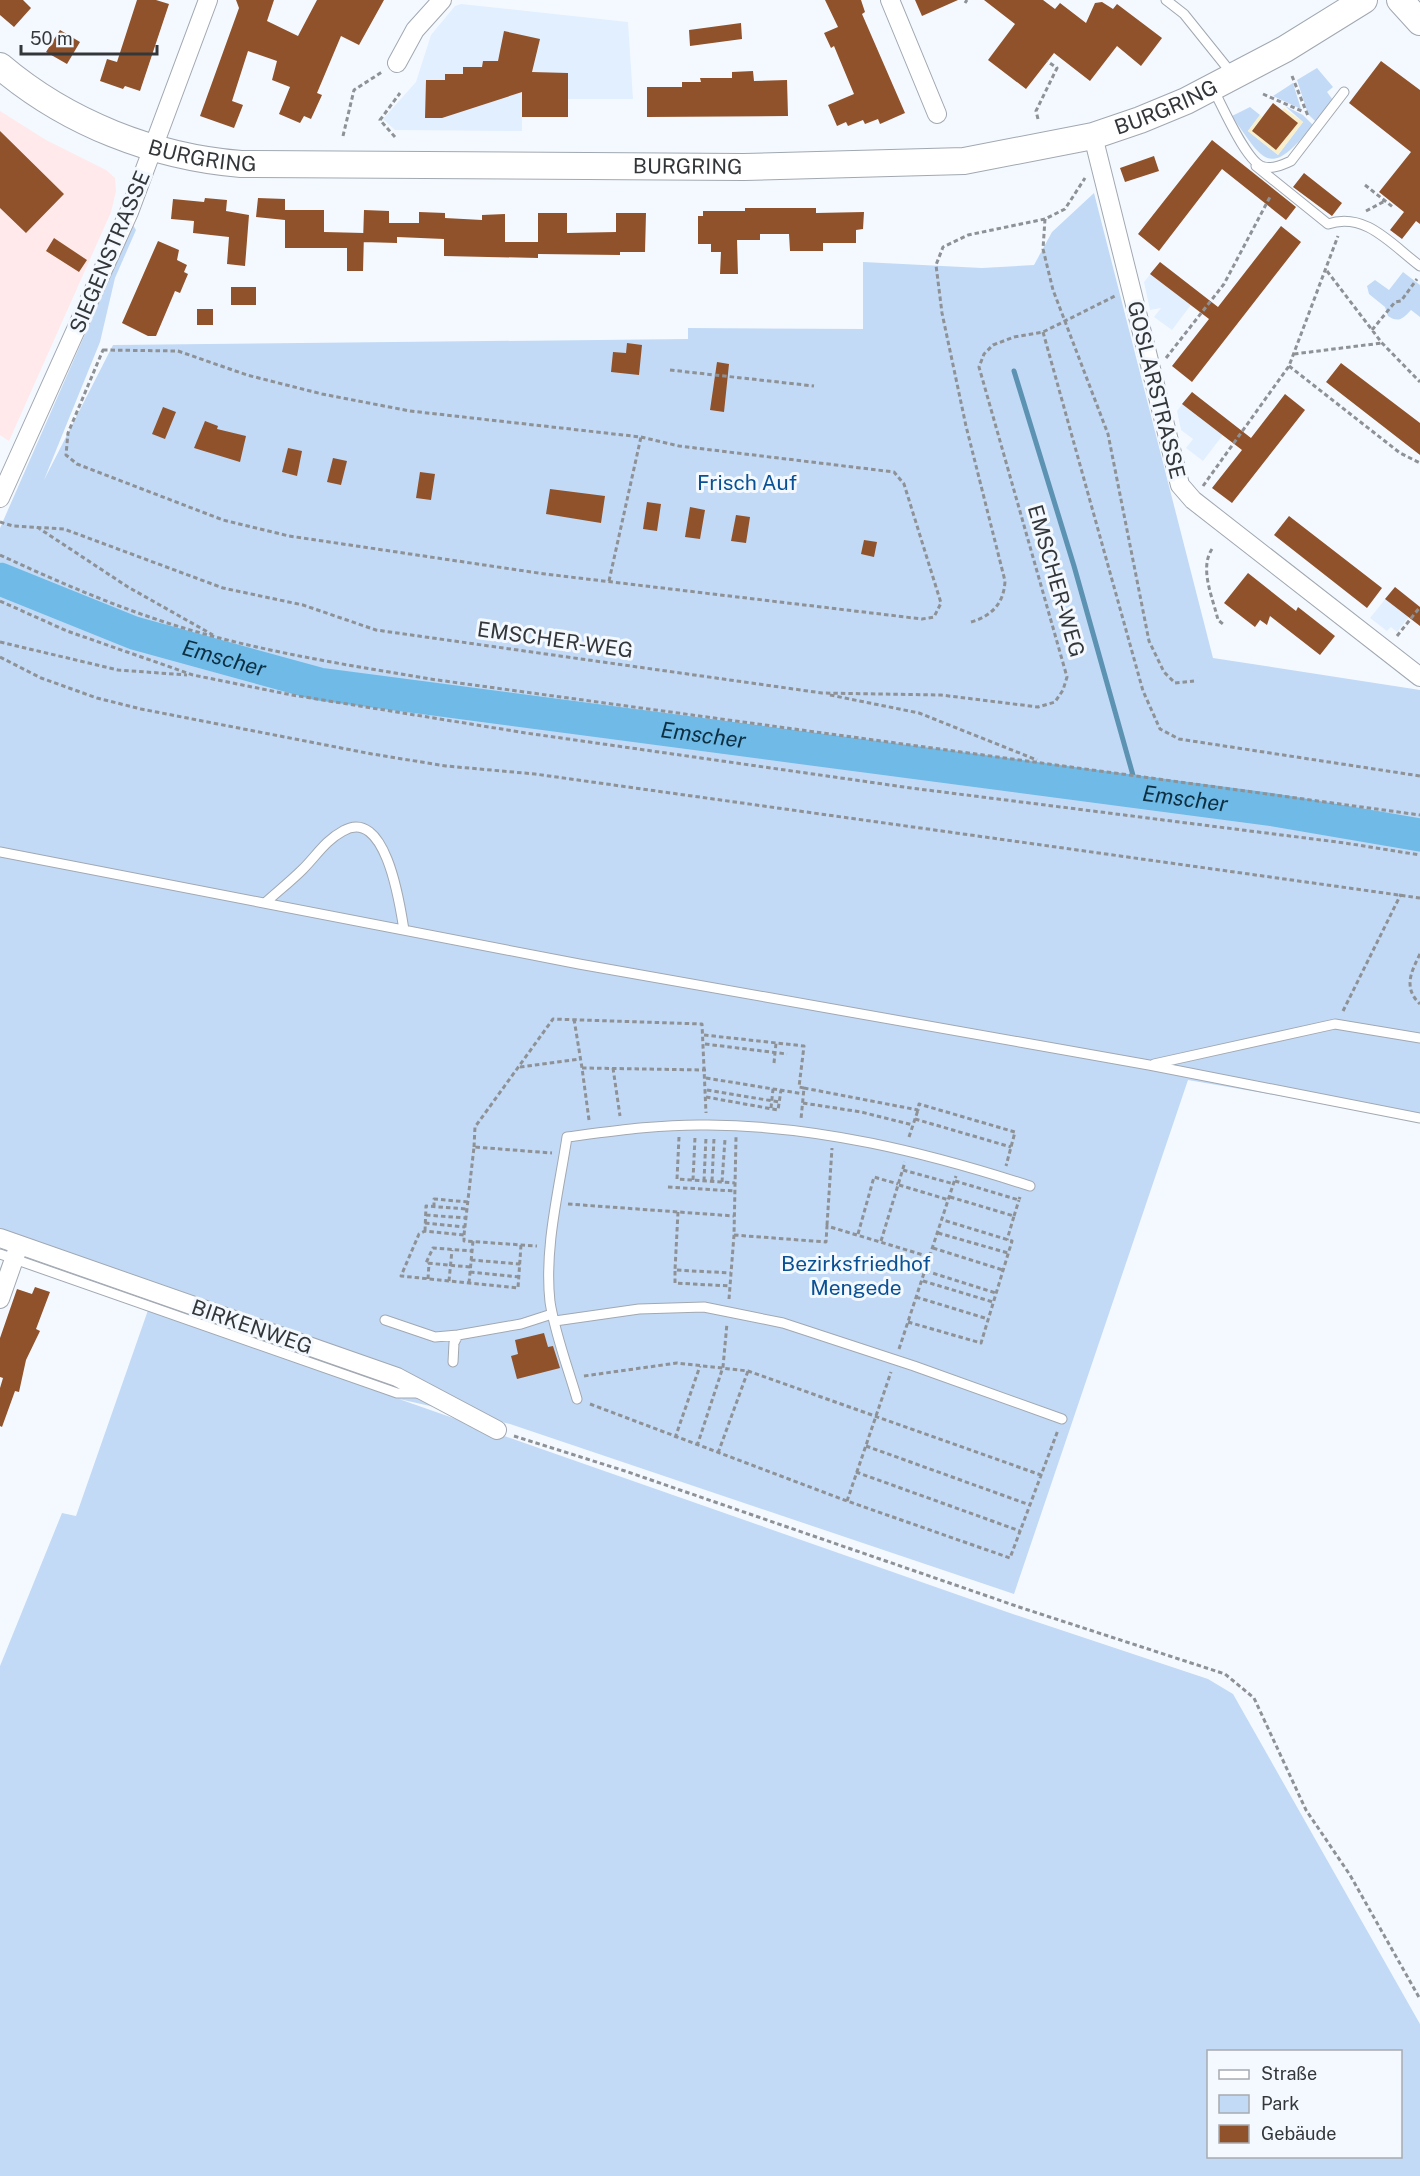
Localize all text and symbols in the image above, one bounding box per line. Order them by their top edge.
scale bar [21,18,158,56]
text: 50 m [30,28,73,49]
street label: BURGRING [1111,74,1221,140]
street label: BURGRING [145,134,257,176]
street label: BURGRING [633,153,743,179]
street label: SIEGENSTRASSE [64,167,155,337]
street label: GOSLARSTRASSE [1122,298,1191,481]
park label: Frisch Auf [697,470,797,495]
street label: EMSCHER-WEG [1023,502,1090,660]
street label: EMSCHER-WEG [475,616,635,663]
water label: Emscher [179,634,270,682]
water label: Emscher [659,716,748,753]
water label: Emscher [1141,780,1230,817]
park label: Bezirksfriedhof Mengede [781,1251,931,1300]
street label: BIRKENWEG [188,1294,316,1359]
legend [1207,2050,1402,2158]
text: Straße [1261,2063,1317,2084]
text: Park [1261,2093,1299,2114]
text: Gebäude [1261,2123,1336,2144]

